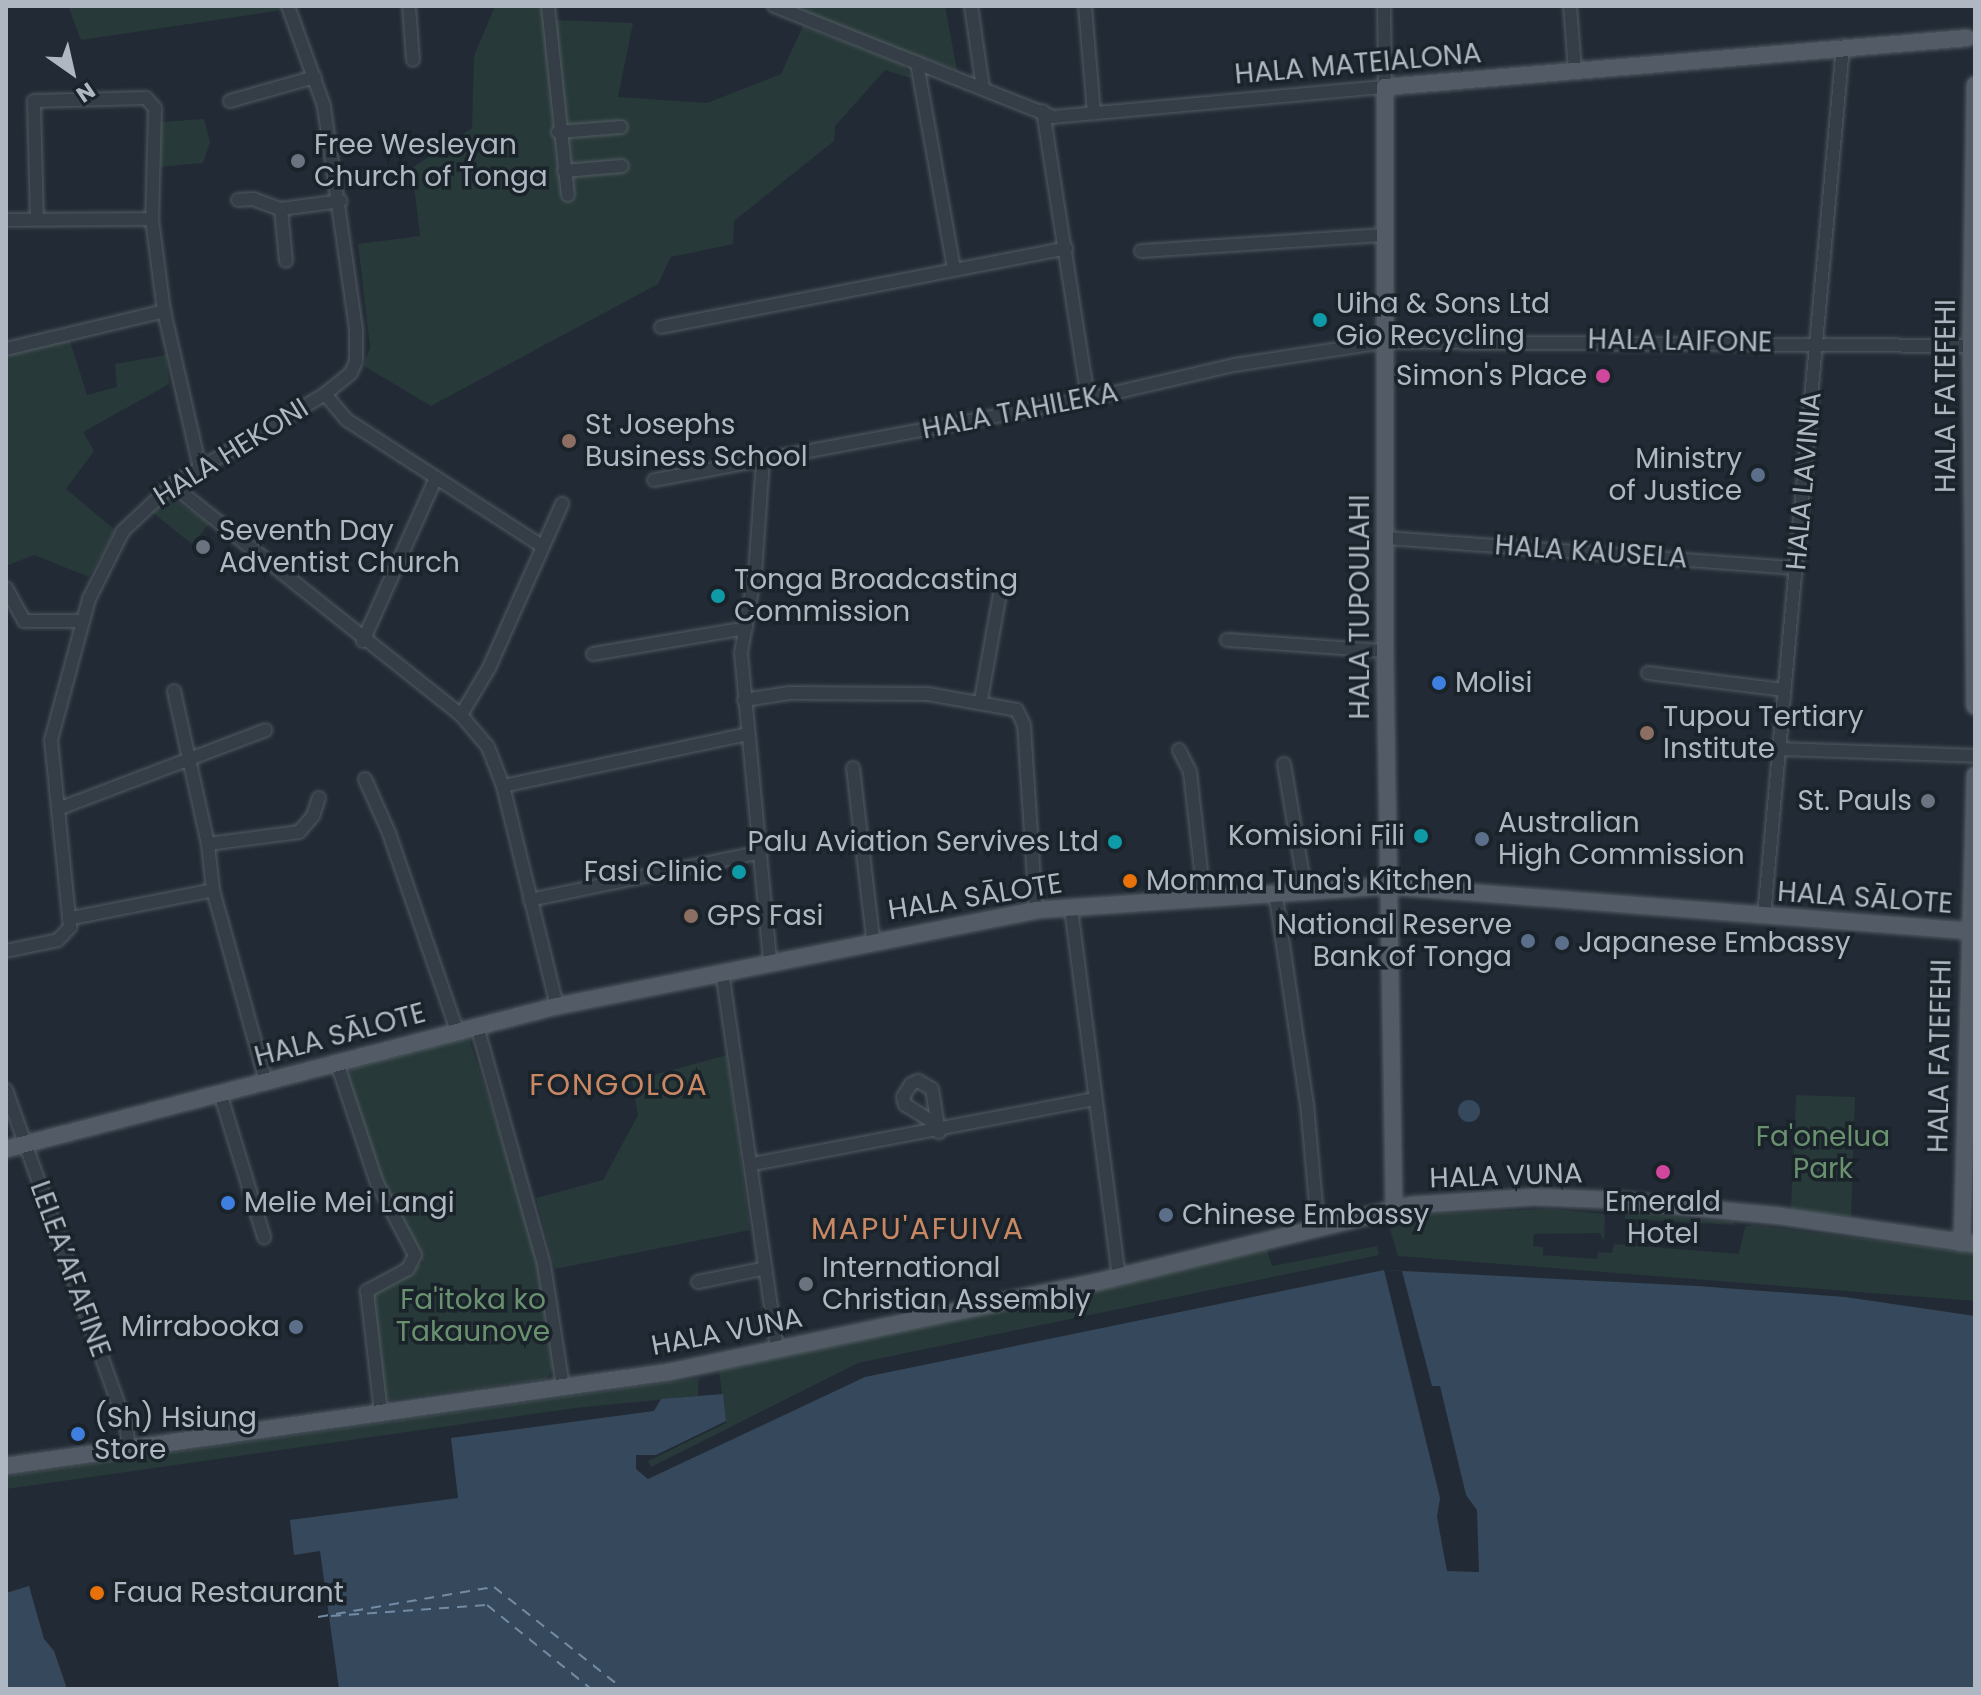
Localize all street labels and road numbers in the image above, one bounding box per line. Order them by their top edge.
street label: HALA MATEIALONA [1233,36,1483,92]
street label: HALA FATEFEHI [1929,299,1963,493]
street label: HALA LAIFONE [1587,323,1773,359]
street label: HALA TAHILEKA [919,376,1121,446]
street label: HALA LAVINIA [1779,390,1829,572]
street label: HALA HEKONI [148,391,314,513]
street label: HALA TUPOULAHI [1343,494,1377,720]
street label: HALA KAUSELA [1494,529,1688,575]
street label: HALA SĀLOTE [886,867,1064,927]
street label: HALA SĀLOTE [1776,875,1954,921]
street label: HALA FATEFEHI [1922,959,1958,1153]
street label: HALA SĀLOTE [251,996,429,1074]
street label: HALA VUNA [1429,1157,1583,1195]
street label: LELEA’AFAFINE [23,1176,117,1362]
street label: HALA VUNA [649,1301,805,1363]

